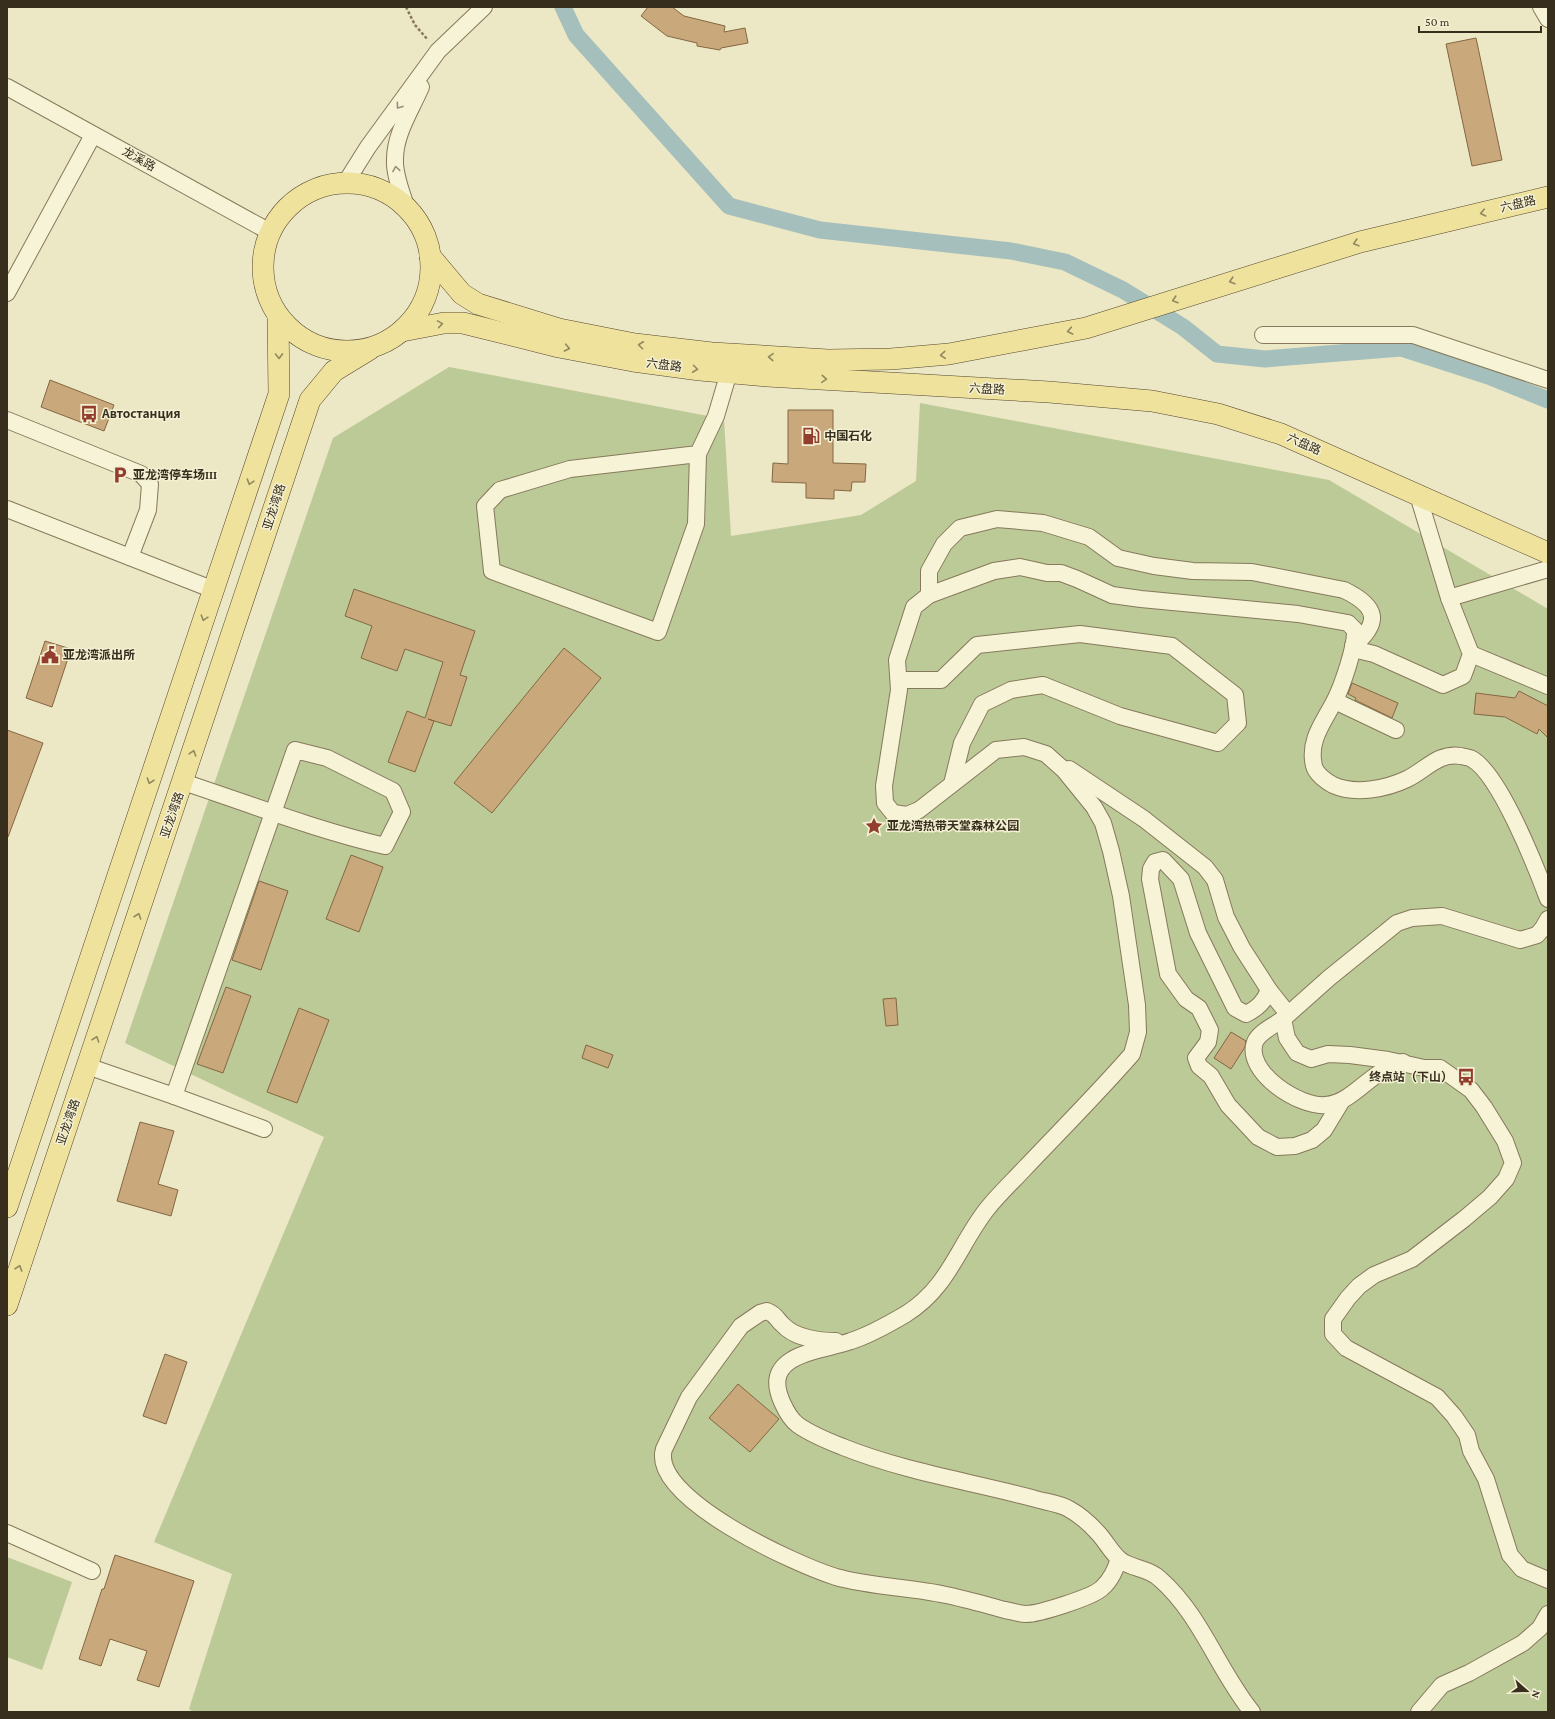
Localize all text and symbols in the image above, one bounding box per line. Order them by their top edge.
scale bar [1419,8,1541,34]
text: 50 m [1425,15,1450,29]
one-way arrow [396,102,404,109]
street label: 龙溪路 [120,144,158,174]
one-way arrow [392,166,401,172]
street label: 六盘路 [1499,193,1537,215]
one-way arrow [1480,208,1486,216]
one-way arrow [1353,238,1360,247]
one-way arrow [1229,277,1236,285]
one-way arrow [1171,295,1178,304]
one-way arrow [437,320,443,329]
one-way arrow [1067,327,1073,335]
one-way arrow [638,340,645,349]
one-way arrow [563,344,570,352]
one-way arrow [939,350,946,359]
one-way arrow [768,352,774,361]
one-way arrow [275,353,283,359]
street label: 六盘路 [645,356,683,374]
one-way arrow [692,364,698,373]
one-way arrow [821,375,827,384]
street label: 六盘路 [969,381,1005,397]
bus stop icon: Автостанция [79,404,99,424]
place label: Автостанция [101,407,181,421]
fuel station icon: 中国石化 [801,426,821,446]
place label: 中国石化 [824,429,872,443]
street label: 六盘路 [1285,430,1323,458]
parking icon: 亚龙湾停车场III [110,465,130,485]
place label: 亚龙湾停车场III [133,468,217,482]
one-way arrow [246,478,255,485]
street label: 亚龙湾路 [260,482,288,532]
one-way arrow [200,615,209,622]
public building icon: 亚龙湾派出所 [40,645,60,665]
place label: 亚龙湾派出所 [63,648,135,662]
one-way arrow [188,749,196,756]
one-way arrow [146,778,155,785]
street label: 亚龙湾路 [158,790,186,840]
place icon: 亚龙湾热带天堂森林公园 [864,816,884,836]
place label: 亚龙湾热带天堂森林公园 [887,819,1019,833]
one-way arrow [133,912,142,919]
one-way arrow [92,1035,100,1042]
bus stop icon: 终点站（下山） [1456,1067,1476,1087]
place label: 终点站（下山） [1369,1070,1453,1084]
street label: 亚龙湾路 [54,1097,82,1147]
one-way arrow [15,1265,23,1272]
north arrow [1507,1671,1547,1711]
text: N [1529,1689,1543,1700]

